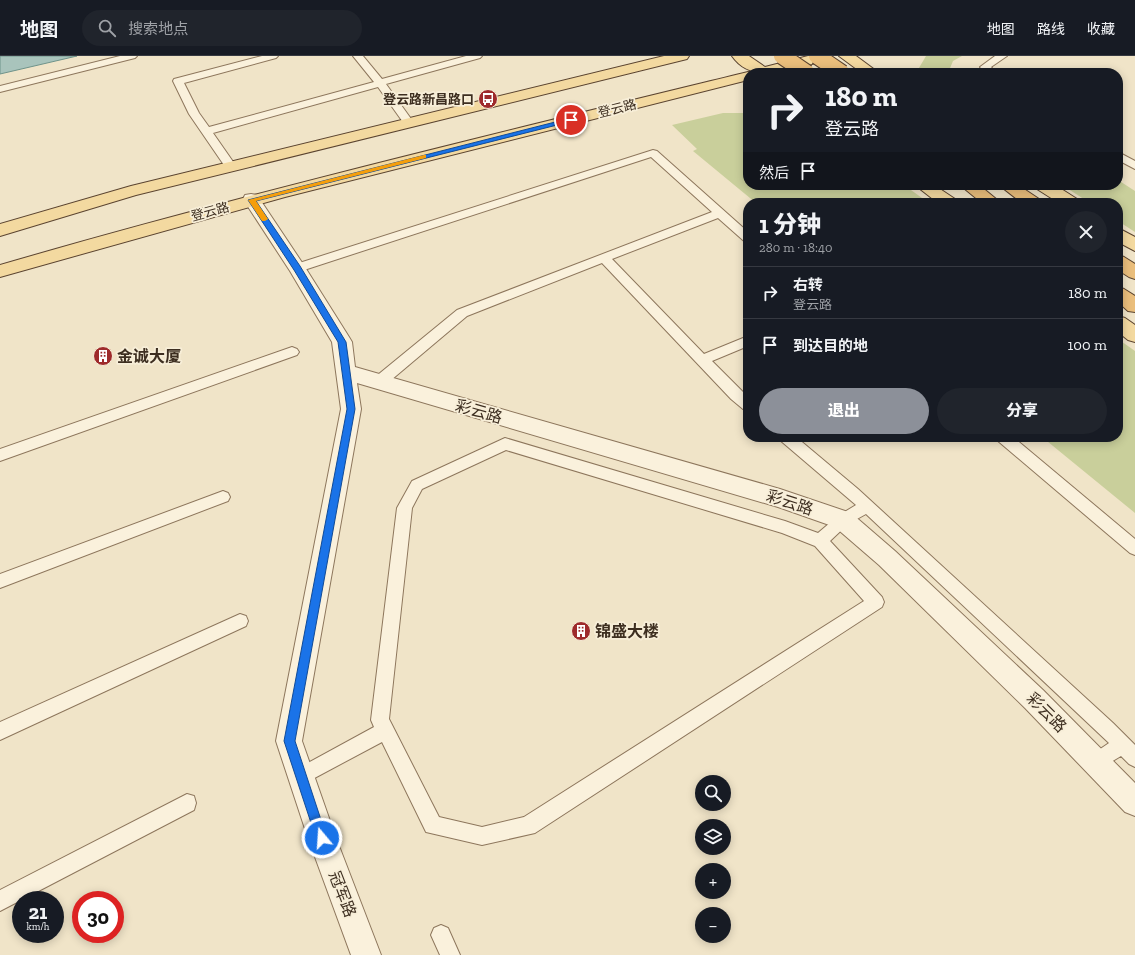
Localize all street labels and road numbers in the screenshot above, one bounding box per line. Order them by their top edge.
street label: 登云路 [596,96,638,120]
street label: 登云路 [189,199,231,224]
street label: 彩云路 [453,396,505,427]
street label: 彩云路 [764,486,816,519]
street label: 彩云路 [1023,689,1070,736]
street label: 冠军路 [325,868,360,920]

